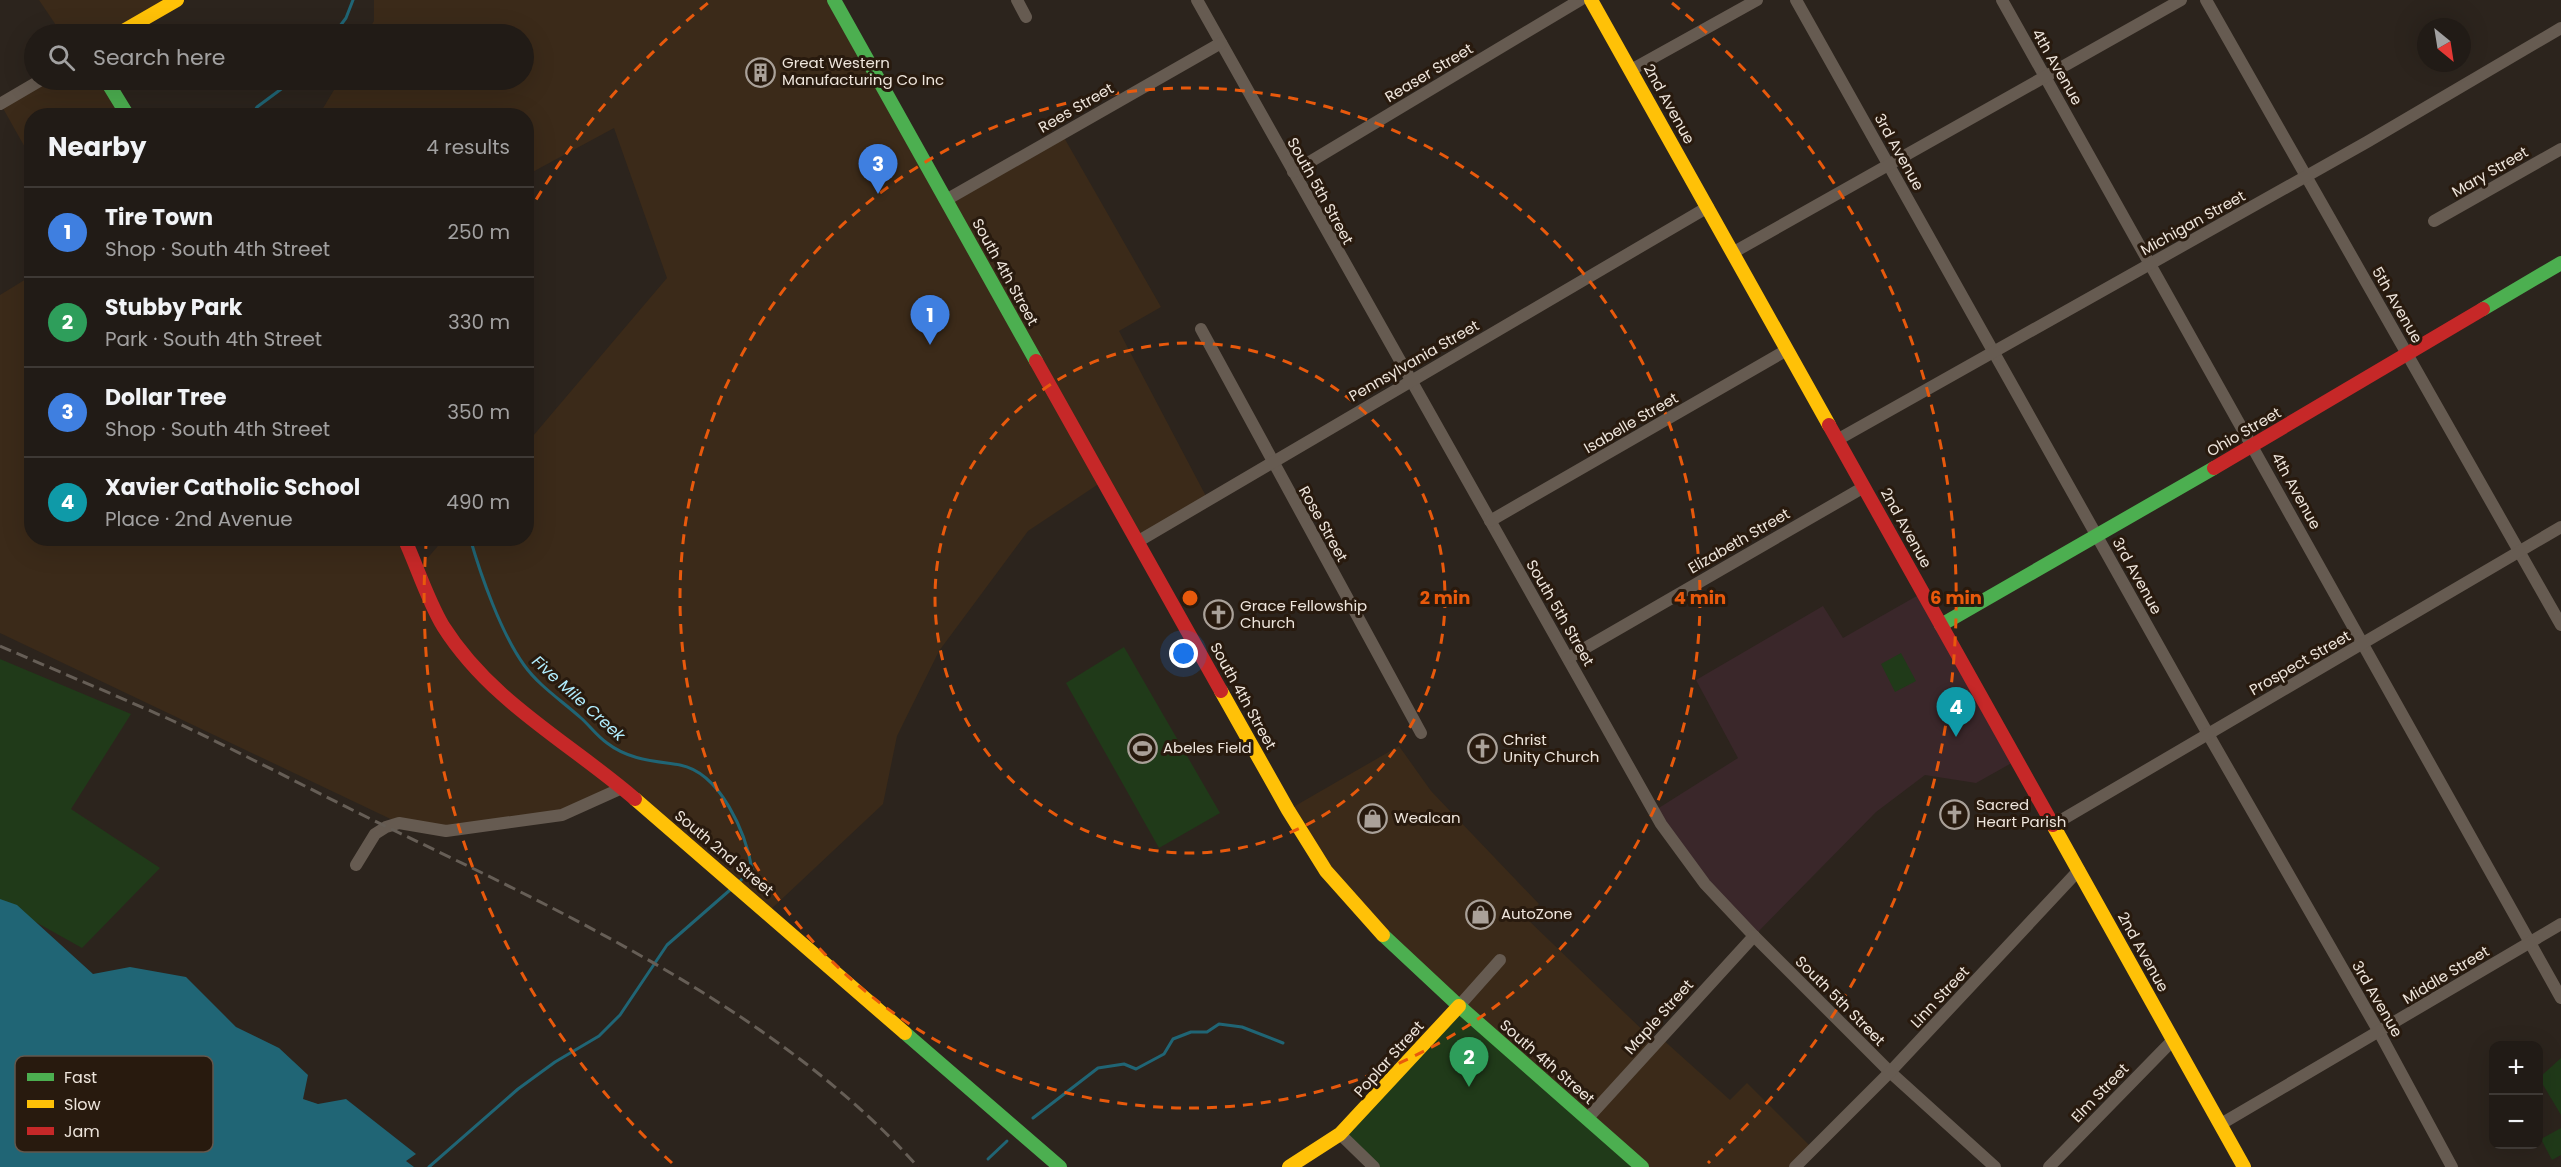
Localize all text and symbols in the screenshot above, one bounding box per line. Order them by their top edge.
north arrow [2417,18,2471,72]
search box [24,24,534,90]
street label: 4th Avenue [2027,25,2088,109]
street label: Reaser Street [1381,38,1477,107]
icon: search [45,41,78,74]
text: Search here [93,42,226,73]
place label: Great Western Manufacturing Co Inc [782,52,944,90]
building icon: Great Western Manufacturing Co Inc [745,56,777,88]
street label: 2nd Avenue [1639,60,1700,148]
street label: Rees Street [1034,78,1117,138]
street label: 3rd Avenue [1870,110,1929,194]
text: Nearby [48,129,146,165]
text: 4 results [426,133,510,161]
street label: South 5th Street [1282,133,1359,248]
street label: Mary Street [2448,141,2532,202]
pin: 3 [858,144,898,194]
street label: Michigan Street [2137,185,2249,260]
text: Tire Town [105,202,213,233]
street label: South 4th Street [967,214,1044,329]
text: 1 [64,218,71,246]
text: 250 m [447,218,510,246]
text: Shop · South 4th Street [105,235,330,263]
street label: 5th Avenue [2367,263,2428,347]
text: Stubby Park [105,292,242,323]
pin: 1 [910,296,950,345]
text: 2 [62,308,73,336]
text: 330 m [448,308,510,336]
street label: Pennsylvania Street [1345,315,1483,406]
text: Park · South 4th Street [105,325,322,353]
text: Dollar Tree [105,382,227,413]
street label: Isabelle Street [1580,387,1682,458]
text: 3 [61,398,74,426]
text: 350 m [447,398,510,426]
street label: Ohio Street [2203,402,2285,461]
text: Shop · South 4th Street [105,415,330,443]
street label: 4th Avenue [2267,449,2326,533]
text: Xavier Catholic School [105,472,360,503]
street label: Rose Street [1294,482,1353,565]
street label: 2nd Avenue [1876,484,1937,572]
text: 4 [61,488,74,516]
text: 490 m [446,488,510,516]
street label: Elizabeth Street [1684,503,1794,578]
text: Place · 2nd Avenue [105,505,293,533]
street label: 3rd Avenue [2108,534,2167,618]
street label: South 5th Street [1521,556,1599,670]
text: 2 min [1420,585,1470,610]
text: 4 min [1674,585,1726,610]
text: 6 min [1930,585,1982,610]
centre of rings [1180,588,1200,608]
place label: Grace Fellowship Church [1240,595,1367,633]
church icon: Grace Fellowship Church [1203,599,1235,631]
street label: Prospect Street [2245,625,2354,700]
street label: South 4th Street [1205,638,1282,753]
your location [1169,639,1198,668]
water label: Five Mile Creek [527,650,631,747]
pin: 4 [1936,688,1976,737]
place label: Christ Unity Church [1503,729,1599,767]
sports icon: Abeles Field [1126,732,1158,764]
church icon: Christ Unity Church [1466,733,1498,765]
place label: Abeles Field [1163,737,1252,758]
place label: Sacred Heart Parish [1976,794,2066,832]
church icon: Sacred Heart Parish [1939,798,1971,830]
shop icon: Wealcan [1357,802,1389,834]
street label: South 2nd Street [670,805,778,900]
place label: Wealcan [1394,807,1461,828]
shop icon: AutoZone [1464,898,1496,930]
place label: AutoZone [1501,903,1572,924]
street label: 2nd Avenue [2113,908,2174,996]
street label: Middle Street [2398,940,2493,1009]
street label: South 5th Street [1791,951,1890,1050]
street label: 3rd Avenue [2347,957,2408,1041]
street label: Linn Street [1906,961,1974,1032]
street label: Maple Street [1619,975,1698,1059]
street label: South 4th Street [1495,1014,1599,1109]
street label: Poplar Street [1349,1016,1428,1101]
pin: 2 [1450,1038,1488,1087]
map controls [2489,1041,2543,1149]
button: + [2489,1041,2543,1095]
legend [15,1056,213,1152]
street label: Elm Street [2066,1058,2133,1127]
text: Fast [64,1066,97,1089]
text: Slow [64,1093,101,1116]
button: − [2489,1095,2543,1149]
text: Jam [64,1120,100,1143]

